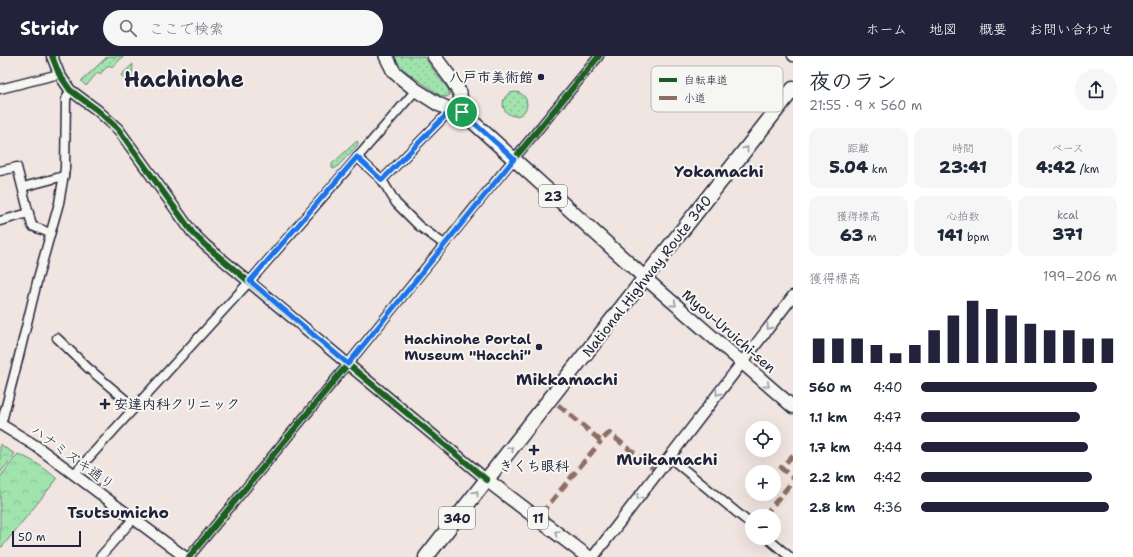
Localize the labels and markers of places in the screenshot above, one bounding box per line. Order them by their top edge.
place label: 八戸市美術館 [449,68,533,86]
marker: 八戸市美術館 [536,72,546,82]
pin [445,95,479,129]
place label: Hachinohe Portal Museum "Hacchi" [404,330,531,364]
marker: Hachinohe Portal Museum "Hacchi" [534,342,544,352]
place label: 安達内科クリニック [114,395,240,413]
marker: 安達内科クリニック [99,398,111,410]
marker: きくち眼科 [528,444,540,456]
place label: きくち眼科 [499,457,570,475]

